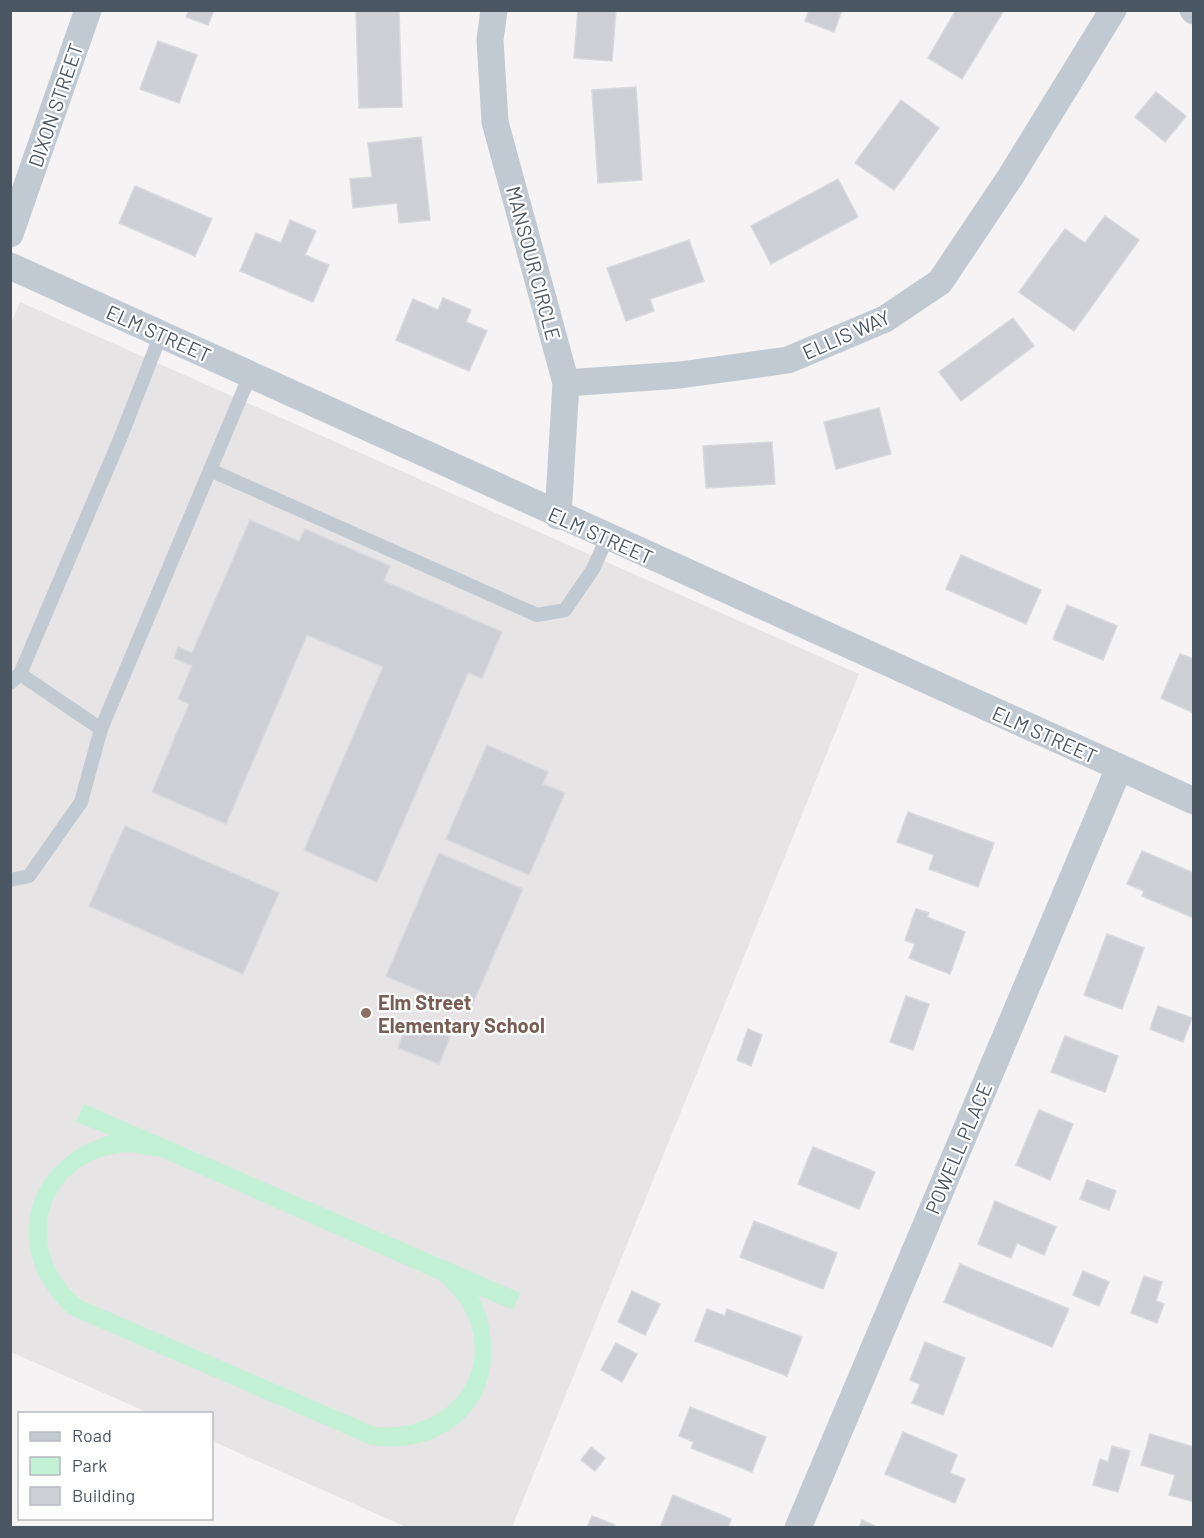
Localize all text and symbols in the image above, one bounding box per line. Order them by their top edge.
street label: DIXON STREET [23,40,87,170]
street label: MANSOUR CIRCLE [502,183,566,343]
street label: ELM STREET [103,299,215,367]
street label: ELLIS WAY [798,304,894,364]
street label: ELM STREET [545,501,657,569]
street label: ELM STREET [989,700,1101,768]
place label: Elm Street Elementary School [378,990,545,1037]
marker: Elm Street Elementary School [359,1006,373,1020]
street label: POWELL PLACE [920,1079,996,1217]
legend [18,1412,213,1520]
text: Road [72,1424,112,1446]
text: Park [72,1454,107,1476]
text: Building [72,1484,135,1506]

